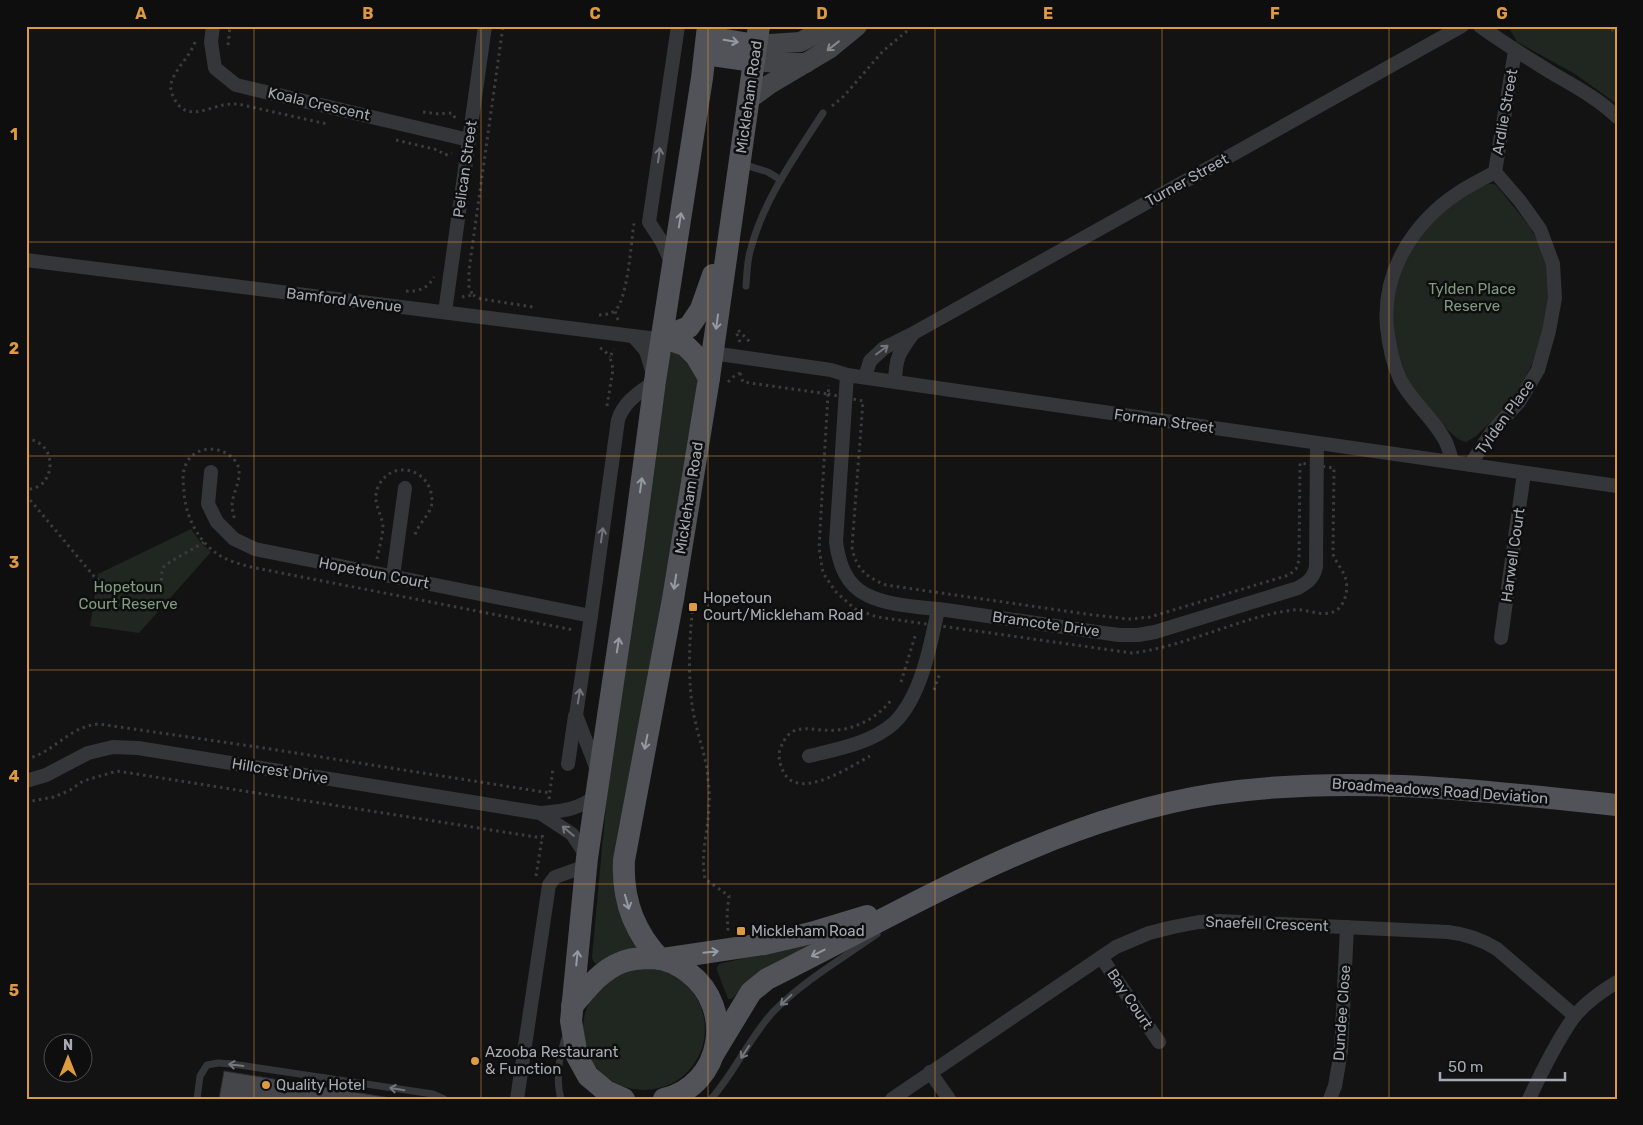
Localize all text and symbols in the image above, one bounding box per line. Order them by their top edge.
text: A [135,4,147,23]
text: B [362,4,374,23]
text: C [589,4,601,23]
text: D [816,4,828,23]
text: E [1043,4,1053,23]
text: F [1270,4,1280,23]
text: G [1496,4,1508,23]
one-way arrow [723,36,739,46]
street label: Mickleham Road [732,40,766,154]
one-way arrow [827,40,840,51]
street label: Ardlie Street [1489,67,1521,157]
street label: Koala Crescent [266,84,372,125]
street label: Pelican Street [449,119,481,219]
text: 1 [10,125,18,144]
one-way arrow [654,147,664,163]
street label: Turner Street [1142,150,1232,210]
one-way arrow [675,212,685,228]
park label: Tylden Place Reserve [1428,280,1516,315]
street label: Bamford Avenue [285,284,403,316]
one-way arrow [711,314,721,330]
text: 2 [9,339,19,358]
one-way arrow [876,345,889,356]
street label: Tylden Place [1472,376,1538,458]
street label: Forman Street [1113,405,1215,437]
street label: Mickleham Road [671,441,707,555]
one-way arrow [636,478,646,494]
street label: Harwell Court [1497,507,1529,603]
one-way arrow [597,527,607,543]
text: 3 [9,553,19,572]
street label: Hopetoun Court [317,553,431,593]
one-way arrow [670,574,680,590]
park label: Hopetoun Court Reserve [78,578,178,613]
place label: Hopetoun Court/Mickleham Road [703,589,864,624]
marker: Hopetoun Court/Mickleham Road [687,601,699,613]
street label: Bramcote Drive [991,608,1101,640]
one-way arrow [614,637,624,653]
one-way arrow [574,688,584,704]
one-way arrow [640,733,650,749]
street label: Hillcrest Drive [231,755,329,787]
text: 4 [9,767,20,786]
street label: Broadmeadows Road Deviation [1331,774,1549,808]
one-way arrow [561,825,574,837]
one-way arrow [623,893,633,909]
street label: Snaefell Crescent [1205,913,1329,935]
place label: Mickleham Road [751,922,865,940]
marker: Mickleham Road [735,925,747,937]
one-way arrow [703,947,719,957]
one-way arrow [811,949,826,958]
one-way arrow [572,950,582,966]
street label: Dundee Close [1330,964,1354,1062]
street label: Bay Court [1103,965,1157,1033]
text: 5 [9,981,19,1000]
one-way arrow [780,994,792,1006]
north arrow [42,1032,92,1082]
text: N [63,1037,73,1054]
place label: Azooba Restaurant & Function [485,1043,618,1078]
one-way arrow [739,1045,750,1059]
scale bar [1440,1050,1566,1082]
marker: Azooba Restaurant & Function [469,1055,481,1067]
text: 50 m [1448,1058,1483,1076]
one-way arrow [228,1060,244,1070]
place label: Quality Hotel [276,1076,365,1094]
marker: Quality Hotel [260,1079,272,1091]
one-way arrow [389,1083,405,1093]

